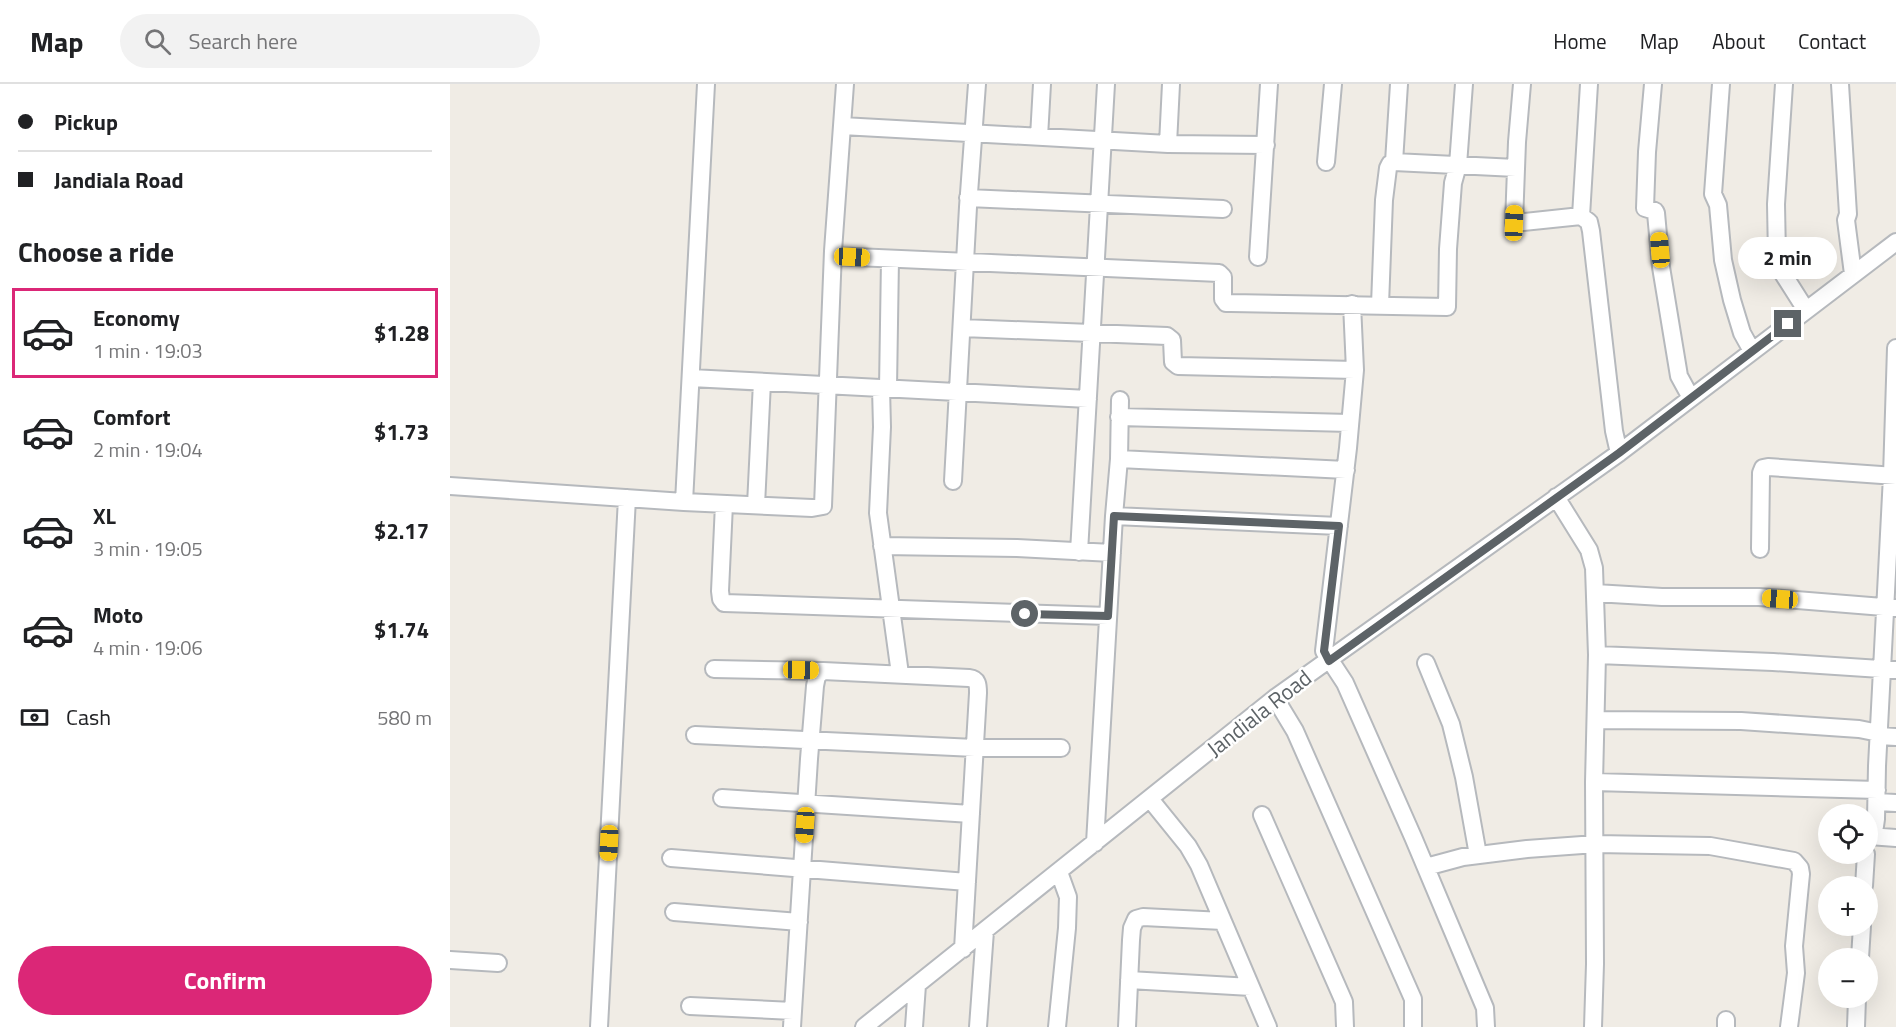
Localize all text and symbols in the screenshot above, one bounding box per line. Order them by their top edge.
search box [120,14,540,68]
text: Map [30,20,84,63]
text: Search here [189,24,298,58]
icon: search [141,25,174,58]
text: Home [1553,25,1607,57]
text: Map [1640,25,1679,57]
text: About [1712,25,1765,57]
text: Contact [1798,25,1866,57]
text: Pickup [54,105,118,139]
text: Jandiala Road [54,163,184,197]
car [1504,205,1524,241]
text: Choose a ride [18,231,174,272]
car [1649,231,1671,269]
callout: 2 min [1738,237,1838,279]
text: 2 min [1763,242,1812,273]
car [834,247,870,267]
text: Economy [93,301,180,335]
icon: car [21,306,75,360]
route end [1774,310,1801,337]
text: $1.28 [374,316,429,350]
text: 1 min · 19:03 [93,335,203,366]
text: Comfort [93,400,171,434]
icon: car [21,405,75,459]
text: $1.73 [374,415,429,449]
text: 2 min · 19:04 [93,434,203,465]
text: XL [93,499,116,533]
icon: car [21,504,75,558]
text: $2.17 [374,514,429,548]
text: 3 min · 19:05 [93,533,203,564]
car [1761,589,1799,609]
text: Moto [93,598,143,632]
route start [1011,600,1038,627]
icon: car [21,603,75,657]
text: $1.74 [374,613,429,647]
text: 4 min · 19:06 [93,632,203,663]
car [783,661,819,679]
street label: Jandiala Road [1199,661,1319,765]
text: Cash [66,700,111,734]
icon: cash [18,701,51,734]
text: 580 m [377,702,432,733]
map controls [1818,804,1878,1008]
button: locate [1818,804,1878,864]
car [795,806,815,844]
car [599,825,619,861]
button: + [1818,876,1878,936]
button: Confirm [18,946,432,1015]
button: − [1818,948,1878,1008]

